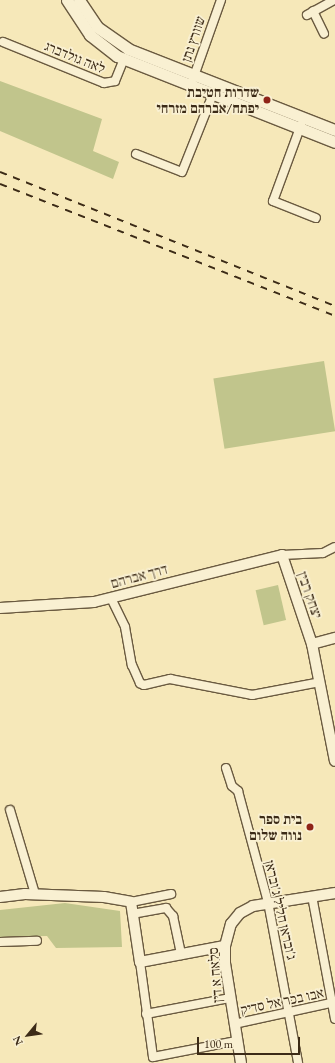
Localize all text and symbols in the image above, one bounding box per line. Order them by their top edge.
street label: שוורץ נתן [177,14,209,64]
street label: לאה גולדברג [42,37,108,77]
place label: שדרות חטיבת יפתח/אברהם מזרחי [157,84,259,116]
marker: שדרות חטיבת יפתח/אברהם מזרחי [262,95,272,105]
street label: דרך אברהם [109,560,169,592]
street label: יצחק רבין [294,569,326,621]
place label: בית ספר נווה שלום [249,811,302,844]
marker: בית ספר נווה שלום [305,822,315,832]
street label: ג'ובראן חליל ג'ובראן [261,859,301,961]
street label: סלאח א דין [204,947,226,1003]
street label: אבו בכר אל סדיק [239,984,325,1018]
north arrow [8,1015,48,1055]
scale bar [199,1029,302,1055]
text: N [9,1034,26,1048]
text: 100 m [204,1036,233,1052]

